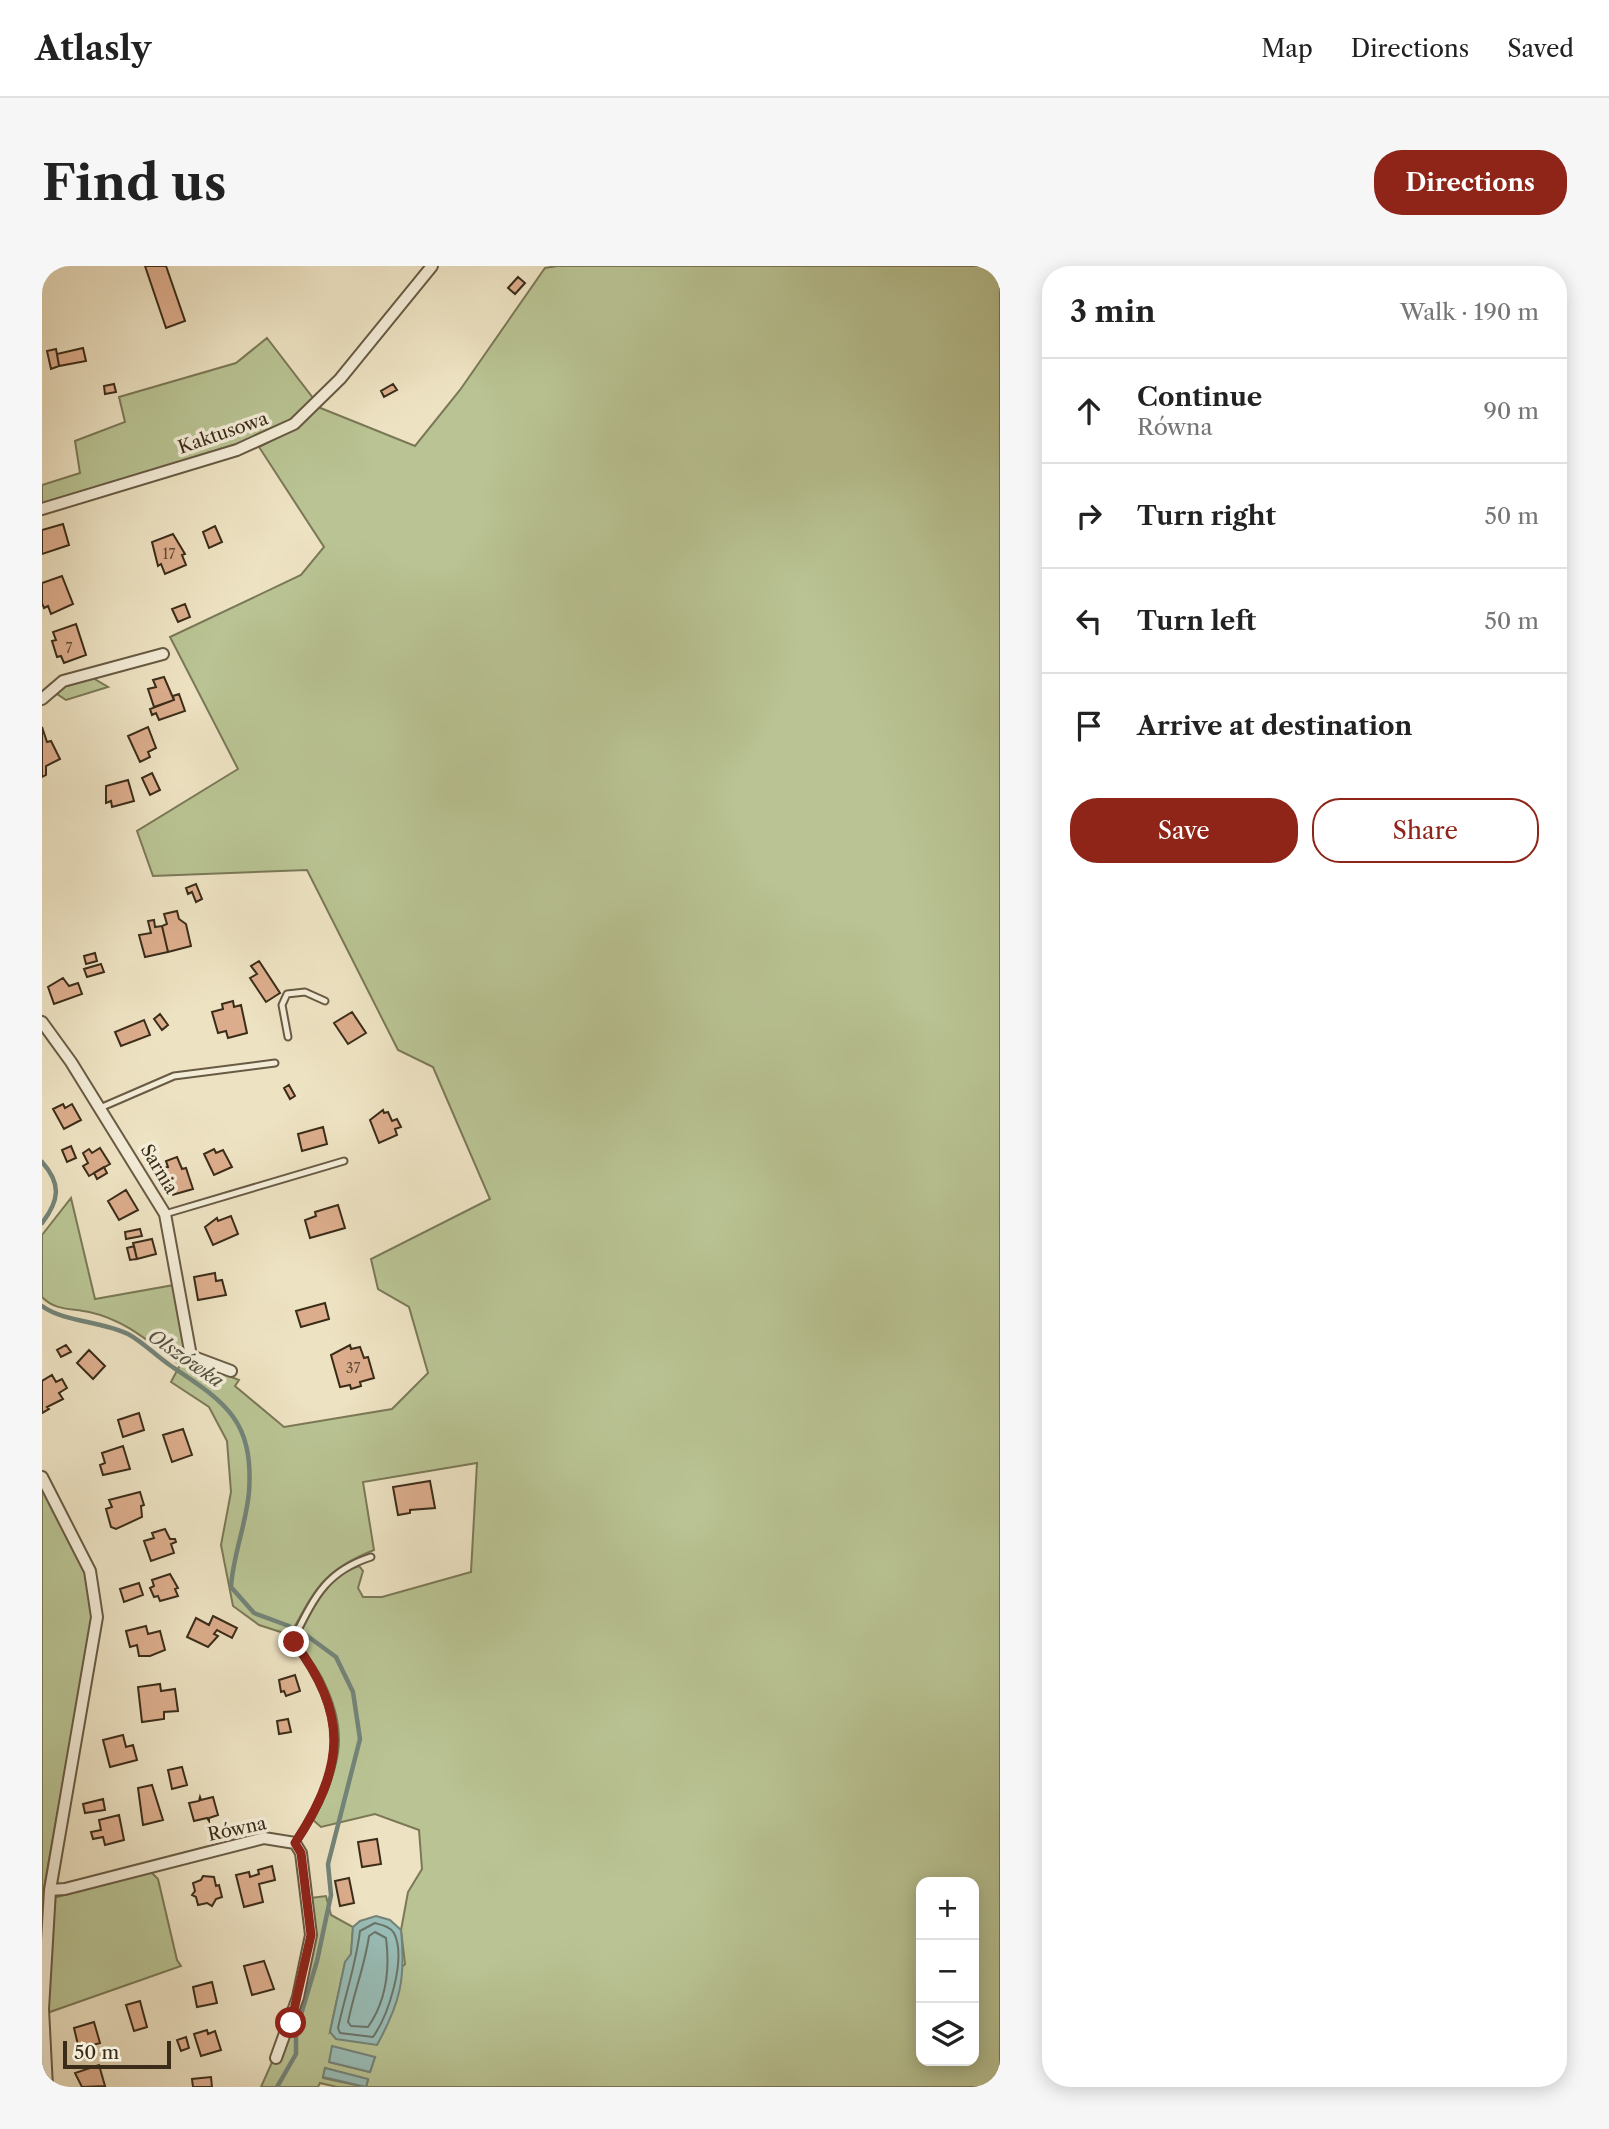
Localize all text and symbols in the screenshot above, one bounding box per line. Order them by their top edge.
text: Atlasly [35,28,151,69]
text: Map [1261,34,1313,63]
text: Directions [1351,34,1469,63]
text: Saved [1507,34,1574,63]
button: Directions [1374,150,1567,215]
text: Find us [42,152,226,213]
text: 3 min [1070,293,1156,330]
text: Walk · 190 m [1400,298,1539,326]
text: Continue [1137,381,1262,413]
icon: ahead [1070,392,1108,430]
text: 90 m [1483,397,1539,425]
street label: Kaktusowa [175,407,271,459]
text: Równa [1137,413,1213,441]
icon: right [1070,497,1108,535]
text: Turn right [1137,500,1276,532]
text: 50 m [1484,502,1539,530]
house number: 17 [163,545,175,563]
icon: left [1070,602,1108,640]
text: Turn left [1137,605,1256,637]
text: 50 m [1484,607,1539,635]
house number: 7 [66,639,73,657]
icon: arrive [1070,707,1108,745]
text: Arrive at destination [1137,710,1412,742]
button: Save [1070,798,1298,863]
button: Share [1312,798,1539,863]
street label: Sarnia [136,1140,183,1198]
water label: Olszówka [144,1324,228,1393]
house number: 37 [346,1359,360,1377]
route end [278,1626,309,1657]
street label: Równa [206,1812,269,1846]
map controls [916,1877,979,2066]
button: + [916,1877,979,1940]
button: − [916,1940,979,2003]
button: layers [916,2003,979,2066]
route start [275,2007,306,2038]
scale bar [63,2038,172,2070]
text: 50 m [74,2041,119,2064]

